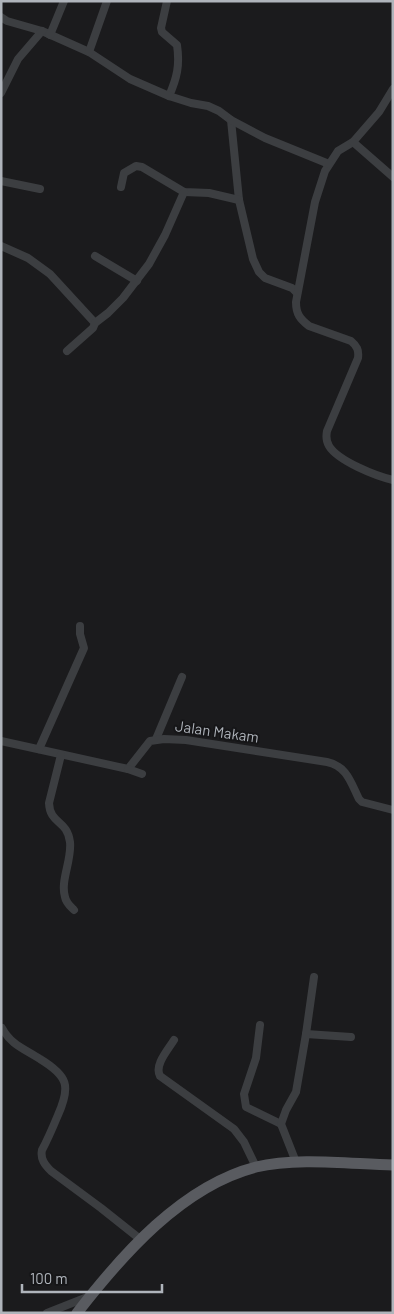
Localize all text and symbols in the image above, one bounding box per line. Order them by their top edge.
street label: Jalan Makam [174,716,260,746]
scale bar [22,1262,162,1294]
text: 100 m [30,1269,68,1287]

